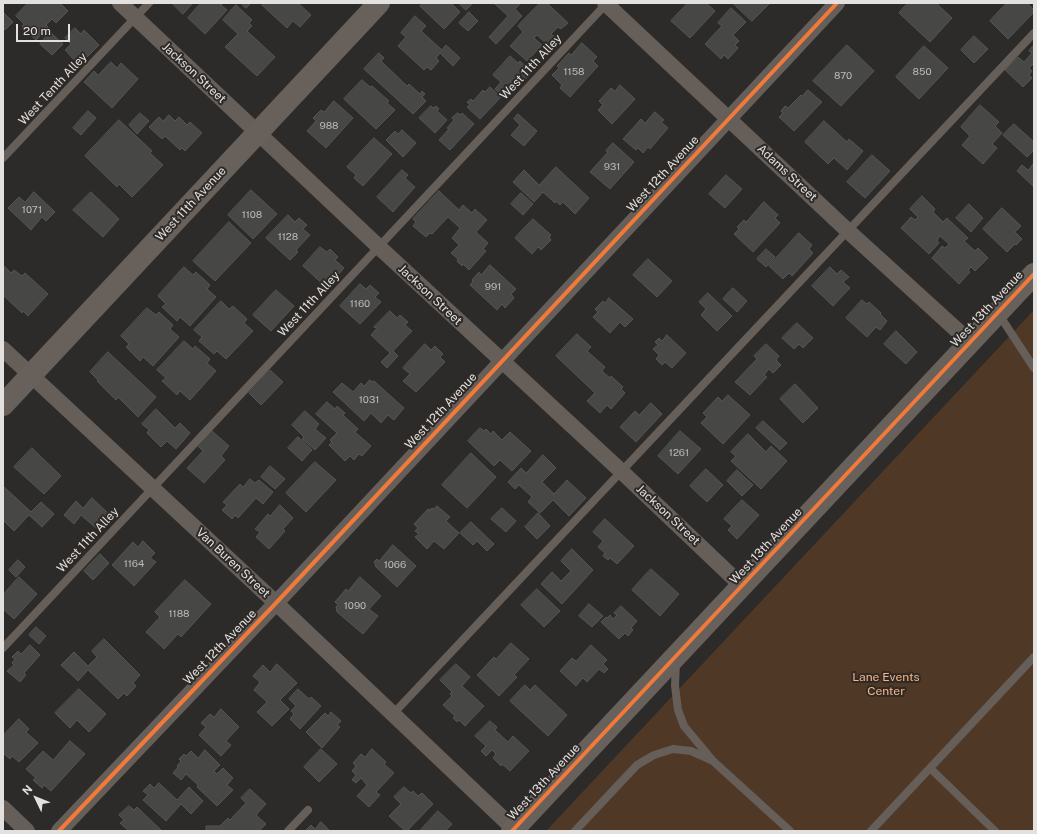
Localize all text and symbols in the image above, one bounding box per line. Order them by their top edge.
scale bar [18,16,72,42]
text: 20 m [23,24,51,38]
street label: West 11th Alley [497,31,565,103]
street label: Jackson Street [159,40,229,106]
street label: West Tenth Alley [16,50,90,128]
house number: 1158 [563,66,585,78]
house number: 850 [913,66,931,78]
house number: 870 [834,70,852,82]
house number: 988 [319,120,339,132]
street label: West 12th Avenue [624,133,702,215]
street label: Adams Street [754,142,820,204]
house number: 931 [604,161,620,173]
street label: West 11th Avenue [153,164,229,244]
house number: 1071 [22,204,42,216]
house number: 1108 [242,209,262,221]
house number: 1128 [278,231,298,243]
street label: Jackson Street [395,262,465,328]
street label: West 11th Alley [275,268,343,340]
street label: West 13th Avenue [948,268,1026,350]
house number: 991 [485,281,501,293]
house number: 1160 [350,298,370,310]
street label: West 12th Avenue [402,370,480,452]
house number: 1031 [359,394,379,406]
house number: 1261 [669,447,689,459]
street label: Jackson Street [633,482,703,548]
street label: West 11th Alley [54,504,122,576]
street label: West 13th Avenue [727,505,805,587]
street label: Van Buren Street [193,525,273,601]
house number: 1164 [124,558,144,570]
house number: 1066 [384,559,406,571]
house number: 1090 [344,600,366,612]
street label: West 12th Avenue [180,606,260,688]
house number: 1188 [168,608,190,620]
park label: Lane Events Center [852,670,920,698]
street label: West 13th Avenue [505,741,583,823]
north arrow [16,778,56,818]
text: N [20,783,35,797]

